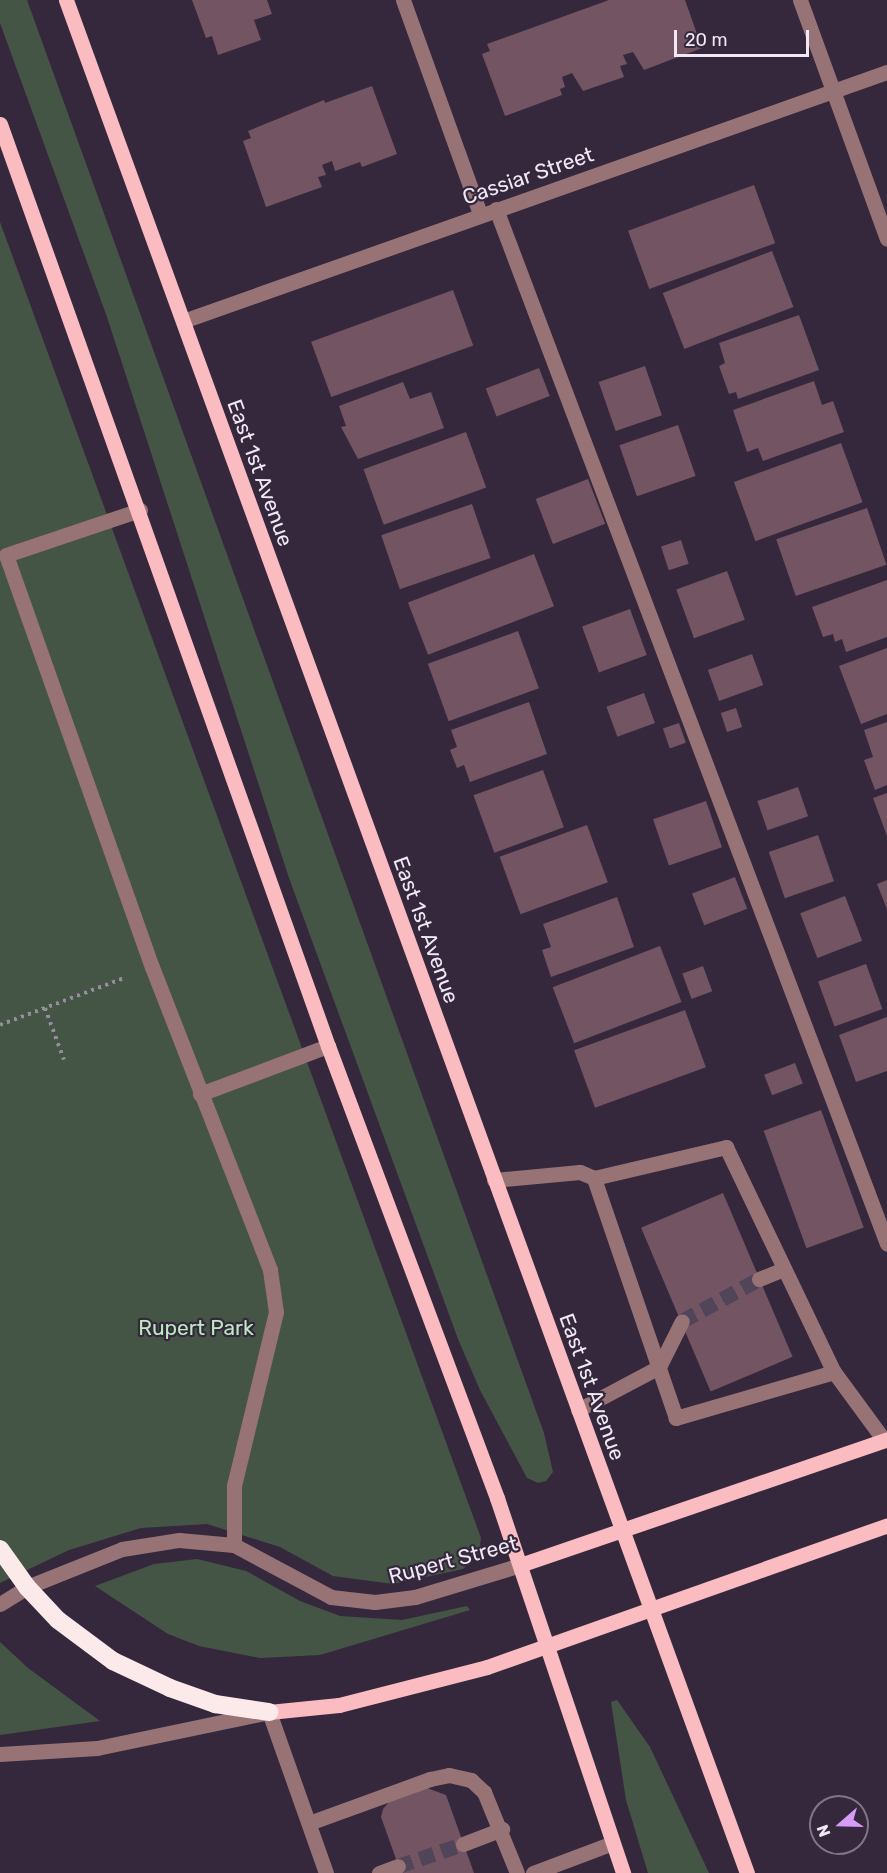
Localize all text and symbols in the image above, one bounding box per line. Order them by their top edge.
scale bar [677,18,812,56]
text: 20 m [685,29,727,51]
street label: Cassiar Street [459,142,597,210]
street label: East 1st Avenue [222,396,298,550]
street label: East 1st Avenue [388,853,464,1007]
street label: East 1st Avenue [554,1310,630,1464]
park label: Rupert Park [138,1315,254,1341]
street label: Rupert Street [386,1531,520,1589]
north arrow [809,1795,869,1855]
text: N [813,1822,834,1839]

